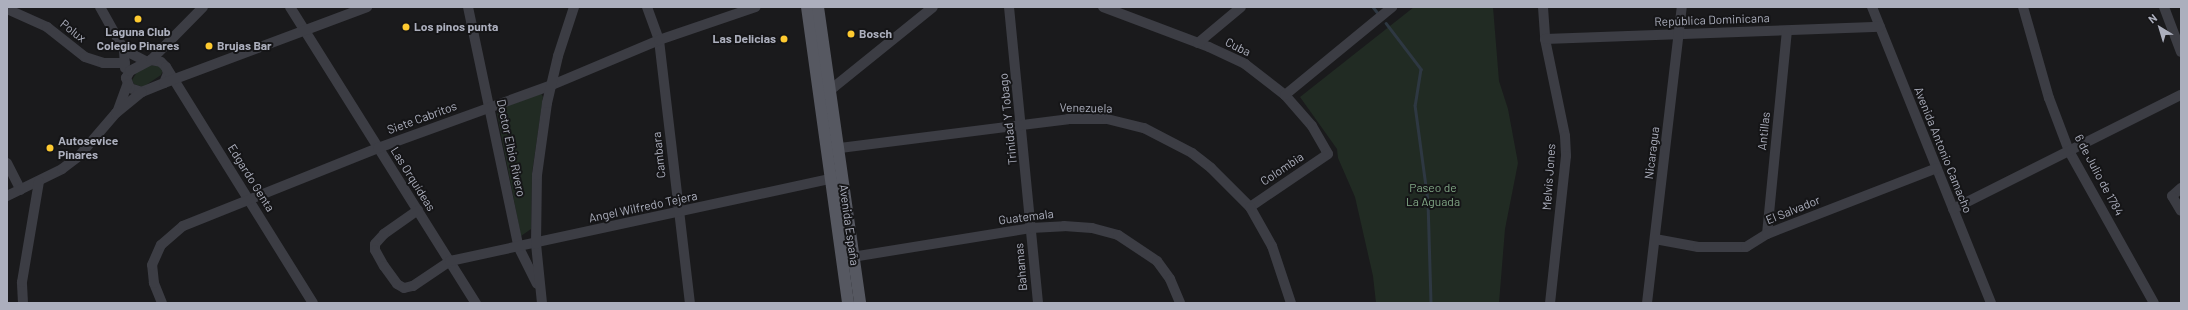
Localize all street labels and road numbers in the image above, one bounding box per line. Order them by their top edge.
street label: República Dominicana [1654,11,1770,29]
street label: Polux [57,17,89,45]
street label: Cuba [1223,35,1253,59]
street label: Trinidad Y Tobago [996,72,1020,166]
street label: Avenida Antonio Camacho [1911,85,1975,215]
street label: Doctor Elbio Rivero [494,98,528,198]
street label: Siete Cabritos [385,99,459,137]
street label: Venezuela [1060,100,1112,116]
street label: Antillas [1755,111,1773,151]
street label: Nicaragua [1642,126,1662,180]
street label: Cambara [649,131,669,179]
street label: 6 de Julio de 1784 [2071,132,2127,218]
street label: Edgardo Genta [225,142,277,214]
street label: Melvis Jones [1539,143,1559,211]
street label: Las Orquídeas [387,144,439,214]
street label: Colombia [1258,149,1306,189]
street label: Avenida España [836,183,862,267]
street label: Angel Wilfredo Tejera [587,188,699,226]
street label: El Salvador [1764,193,1822,227]
street label: Guatemala [998,206,1054,228]
street label: Bahamas [1012,242,1030,292]

